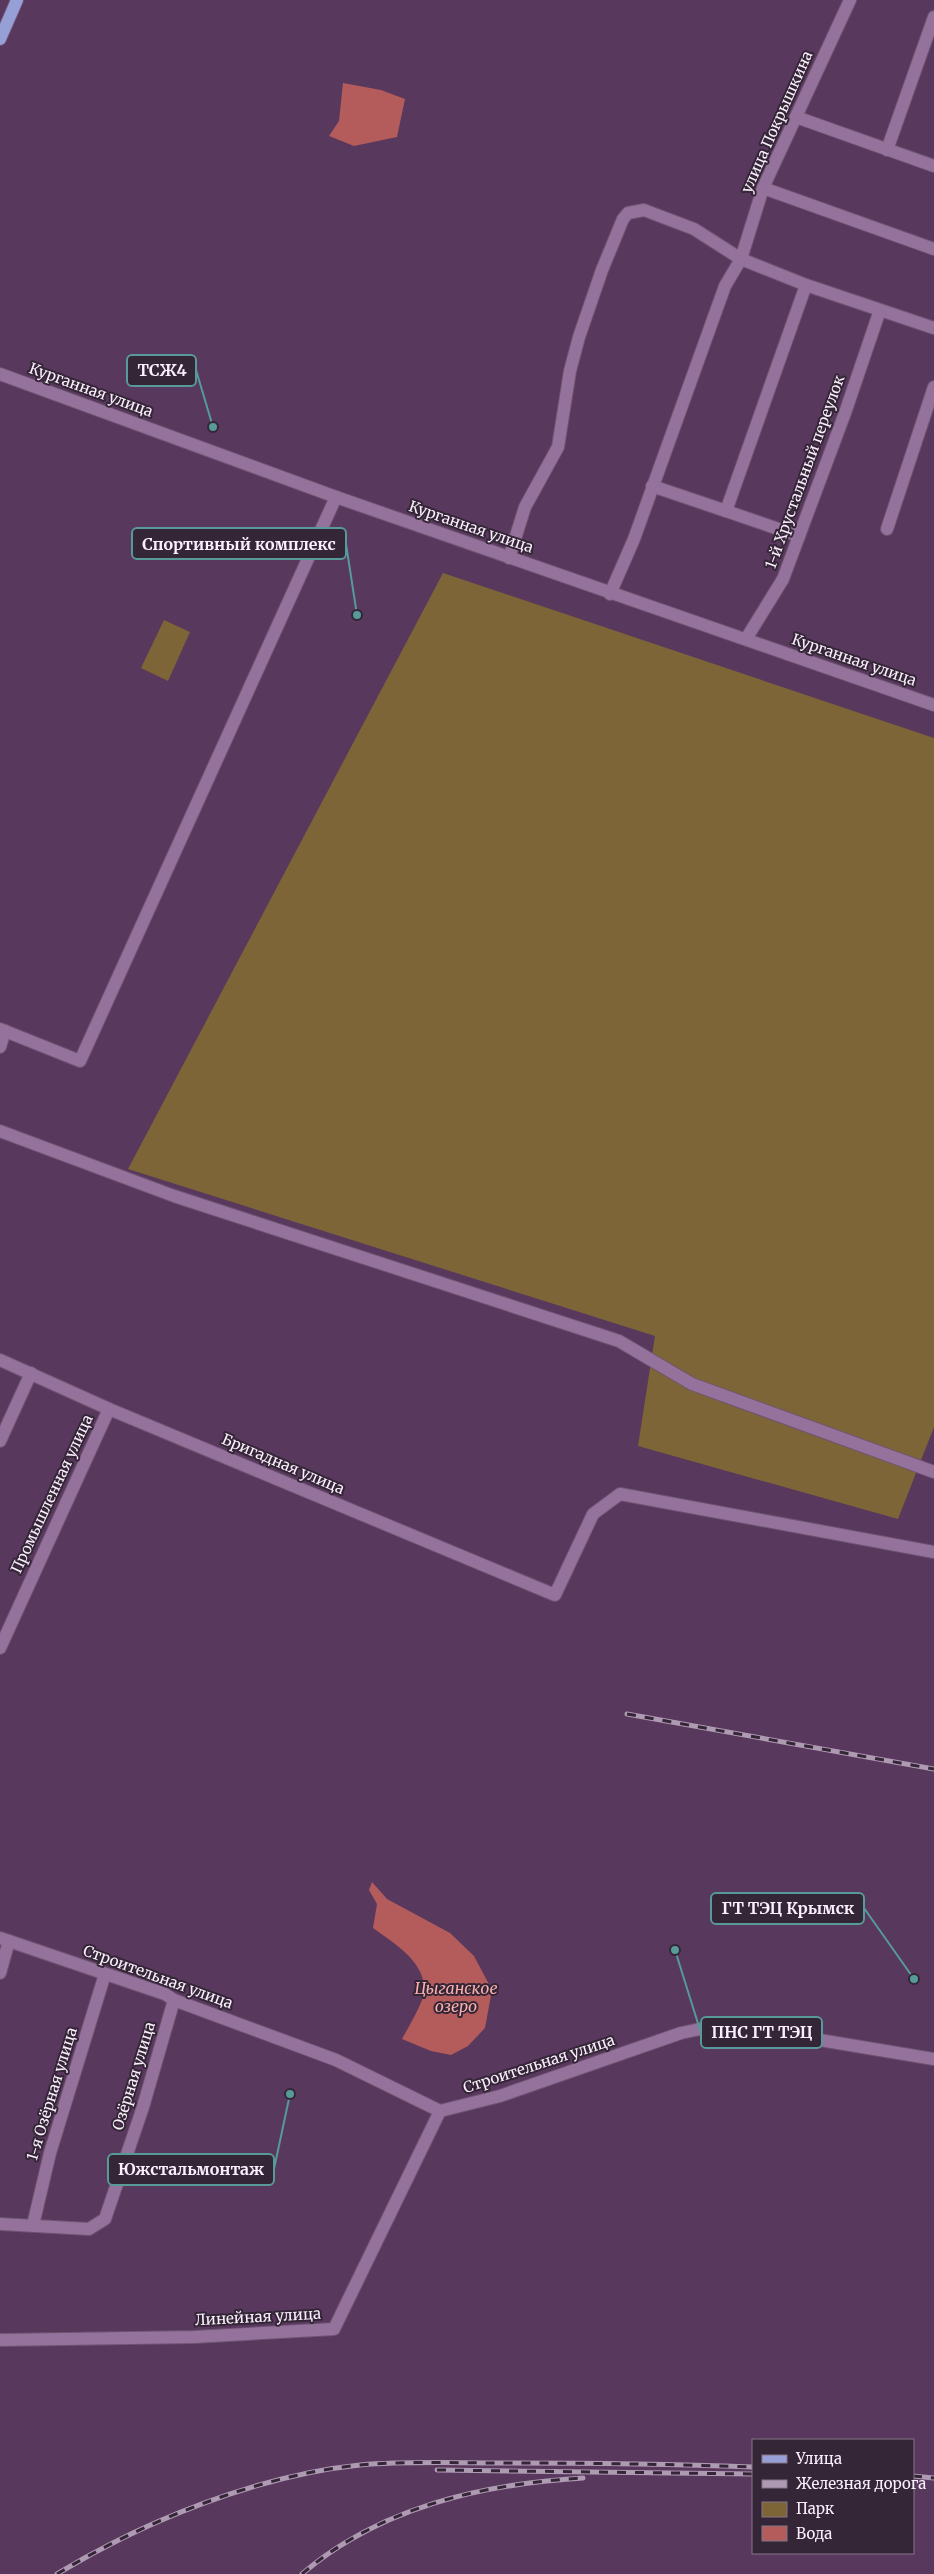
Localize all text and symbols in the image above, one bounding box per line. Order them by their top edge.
street label: улица Покрышкина [737,48,816,196]
callout: ТСЖ4 [127,355,196,386]
street label: Курганная улица [27,358,156,421]
text: ТСЖ4 [137,360,187,380]
street label: 1-й Хрустальный переулок [761,372,849,571]
street label: Курганная улица [406,496,536,557]
callout: Спортивный комплекс [132,528,346,559]
text: Спортивный комплекс [142,534,336,554]
street label: Курганная улица [789,629,919,690]
street label: Промышленная улица [6,1411,97,1576]
street label: Бригадная улица [219,1429,347,1498]
callout: ГТ ТЭЦ Крымск [711,1893,864,1924]
text: ГТ ТЭЦ Крымск [722,1898,855,1918]
street label: Строительная улица [81,1941,236,2012]
water label: Цыганское озеро [414,1978,498,2016]
callout: ПНС ГТ ТЭЦ [701,2017,822,2048]
street label: Озёрная улица [108,2019,159,2132]
text: ПНС ГТ ТЭЦ [711,2022,813,2042]
street label: 1-я Озёрная улица [22,2025,81,2163]
street label: Строительная улица [461,2030,617,2097]
callout: Южстальмонтаж [108,2154,274,2185]
text: Южстальмонтаж [118,2159,264,2179]
street label: Линейная улица [194,2304,322,2329]
legend [752,2439,914,2554]
text: Улица [795,2449,842,2468]
text: Железная дорога [796,2474,926,2493]
text: Парк [796,2499,835,2518]
text: Вода [796,2524,832,2543]

